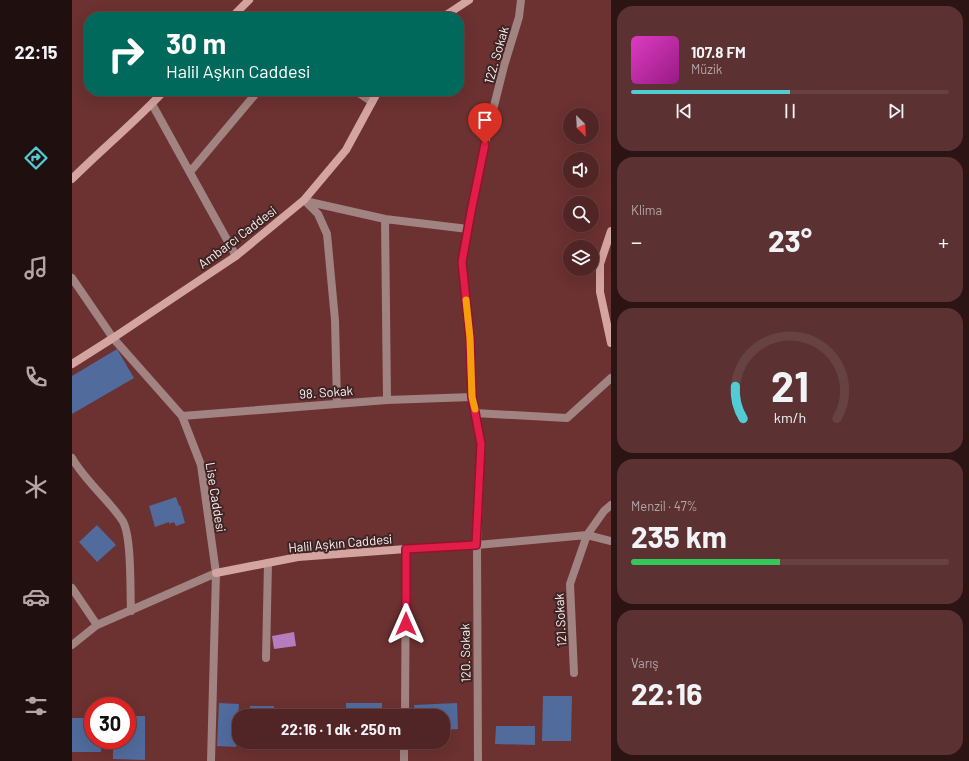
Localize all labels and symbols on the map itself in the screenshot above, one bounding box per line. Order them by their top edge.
street label: 122. Sokak [480,24,512,86]
pin [468,103,502,144]
north arrow [563,108,599,144]
street label: Ambarcı Caddesi [195,202,279,272]
street label: 98. Sokak [299,382,354,402]
street label: Lise Caddesi [203,461,229,533]
street label: Halil Aşkın Caddesi [287,530,393,556]
street label: 121.Sokak [551,592,569,647]
position arrow [385,603,427,645]
street label: 120. Sokak [456,623,474,683]
speed limit sign: 30 [84,697,136,749]

